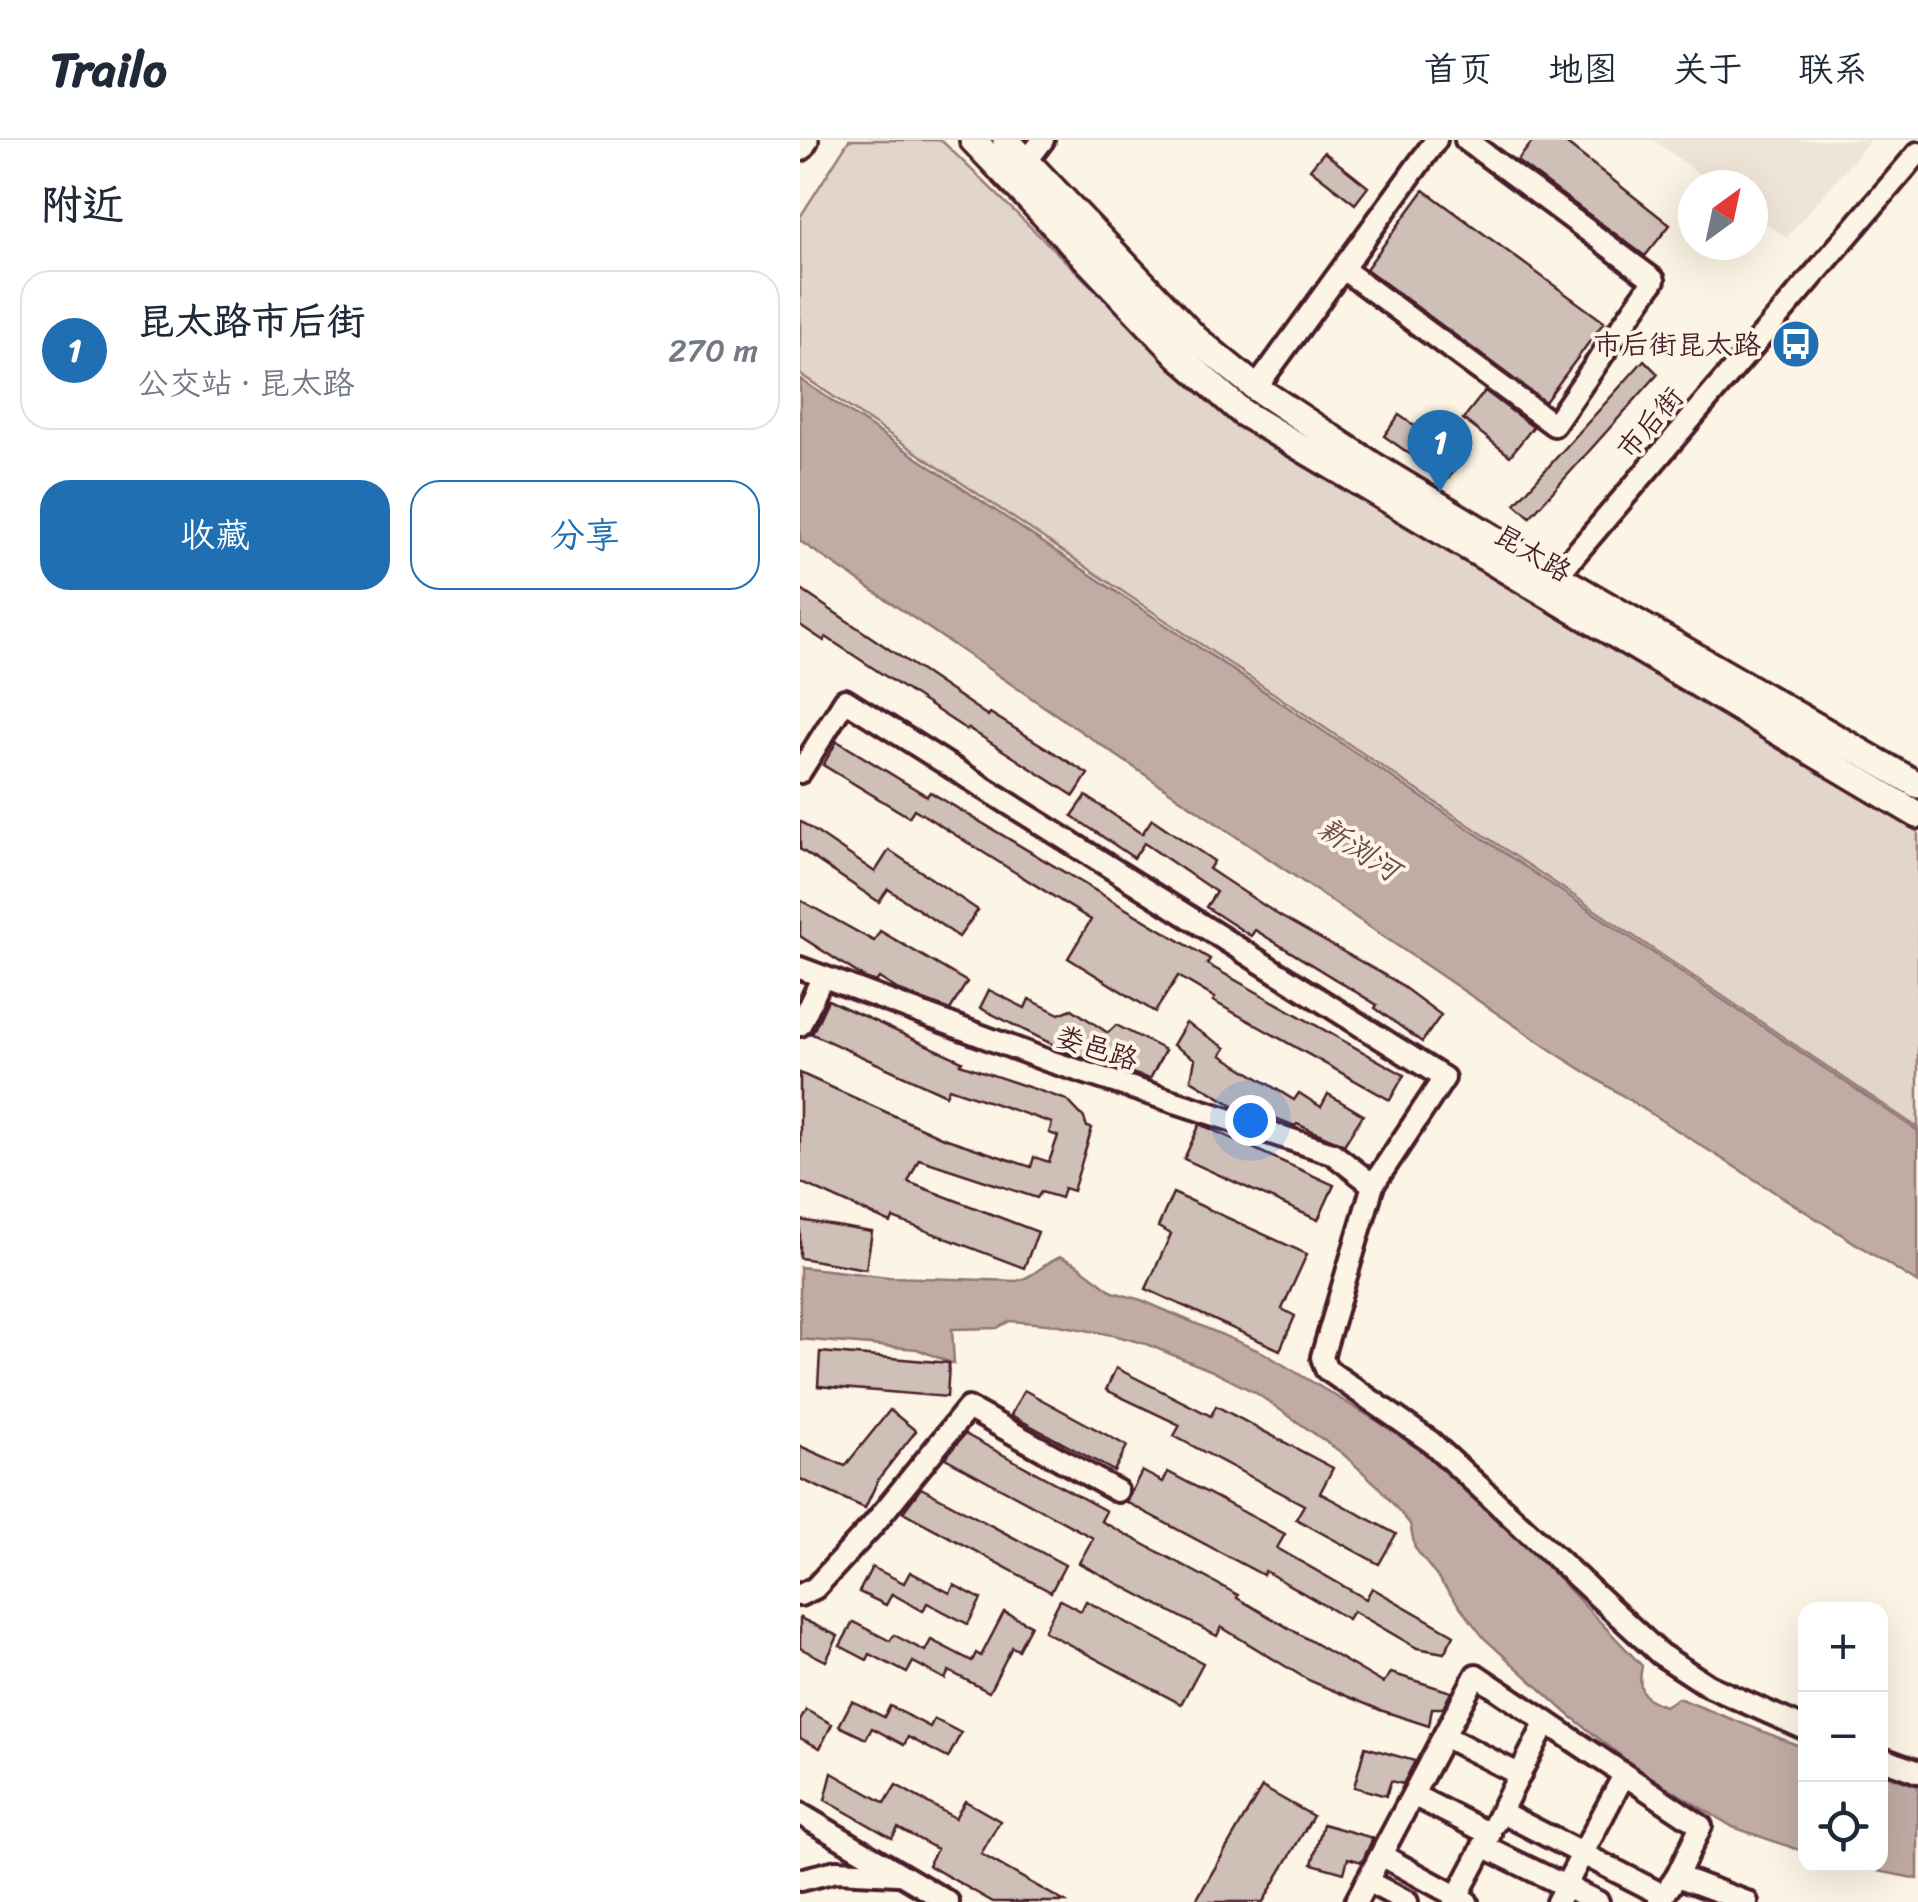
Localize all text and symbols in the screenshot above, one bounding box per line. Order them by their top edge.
text: Trailo [50,27,167,112]
text: 首页 [1423,38,1493,100]
text: 地图 [1548,38,1618,100]
text: 关于 [1673,38,1743,100]
text: 联系 [1798,38,1868,100]
text: 附近 [40,168,124,242]
north arrow [1678,170,1768,260]
text: 昆太路市后街 [137,288,365,355]
bus stop icon: 市后街昆太路 [1770,318,1822,370]
place label: 市后街昆太路 [1593,320,1761,369]
text: 1 [68,322,81,379]
text: 270 m [668,322,758,379]
text: 公交站 · 昆太路 [137,355,354,412]
street label: 市后街 [1604,375,1696,471]
pin: 1 [1408,410,1472,492]
button: 收藏 [40,480,390,590]
button: 分享 [410,480,760,590]
street label: 昆太路 [1484,510,1582,596]
water label: 新浏河 [1307,802,1416,899]
street label: 娄邑路 [1049,1012,1145,1084]
your location [1225,1095,1276,1146]
map controls [1798,1602,1888,1872]
button: + [1798,1602,1888,1692]
button: − [1798,1692,1888,1782]
button: locate [1798,1782,1888,1872]

